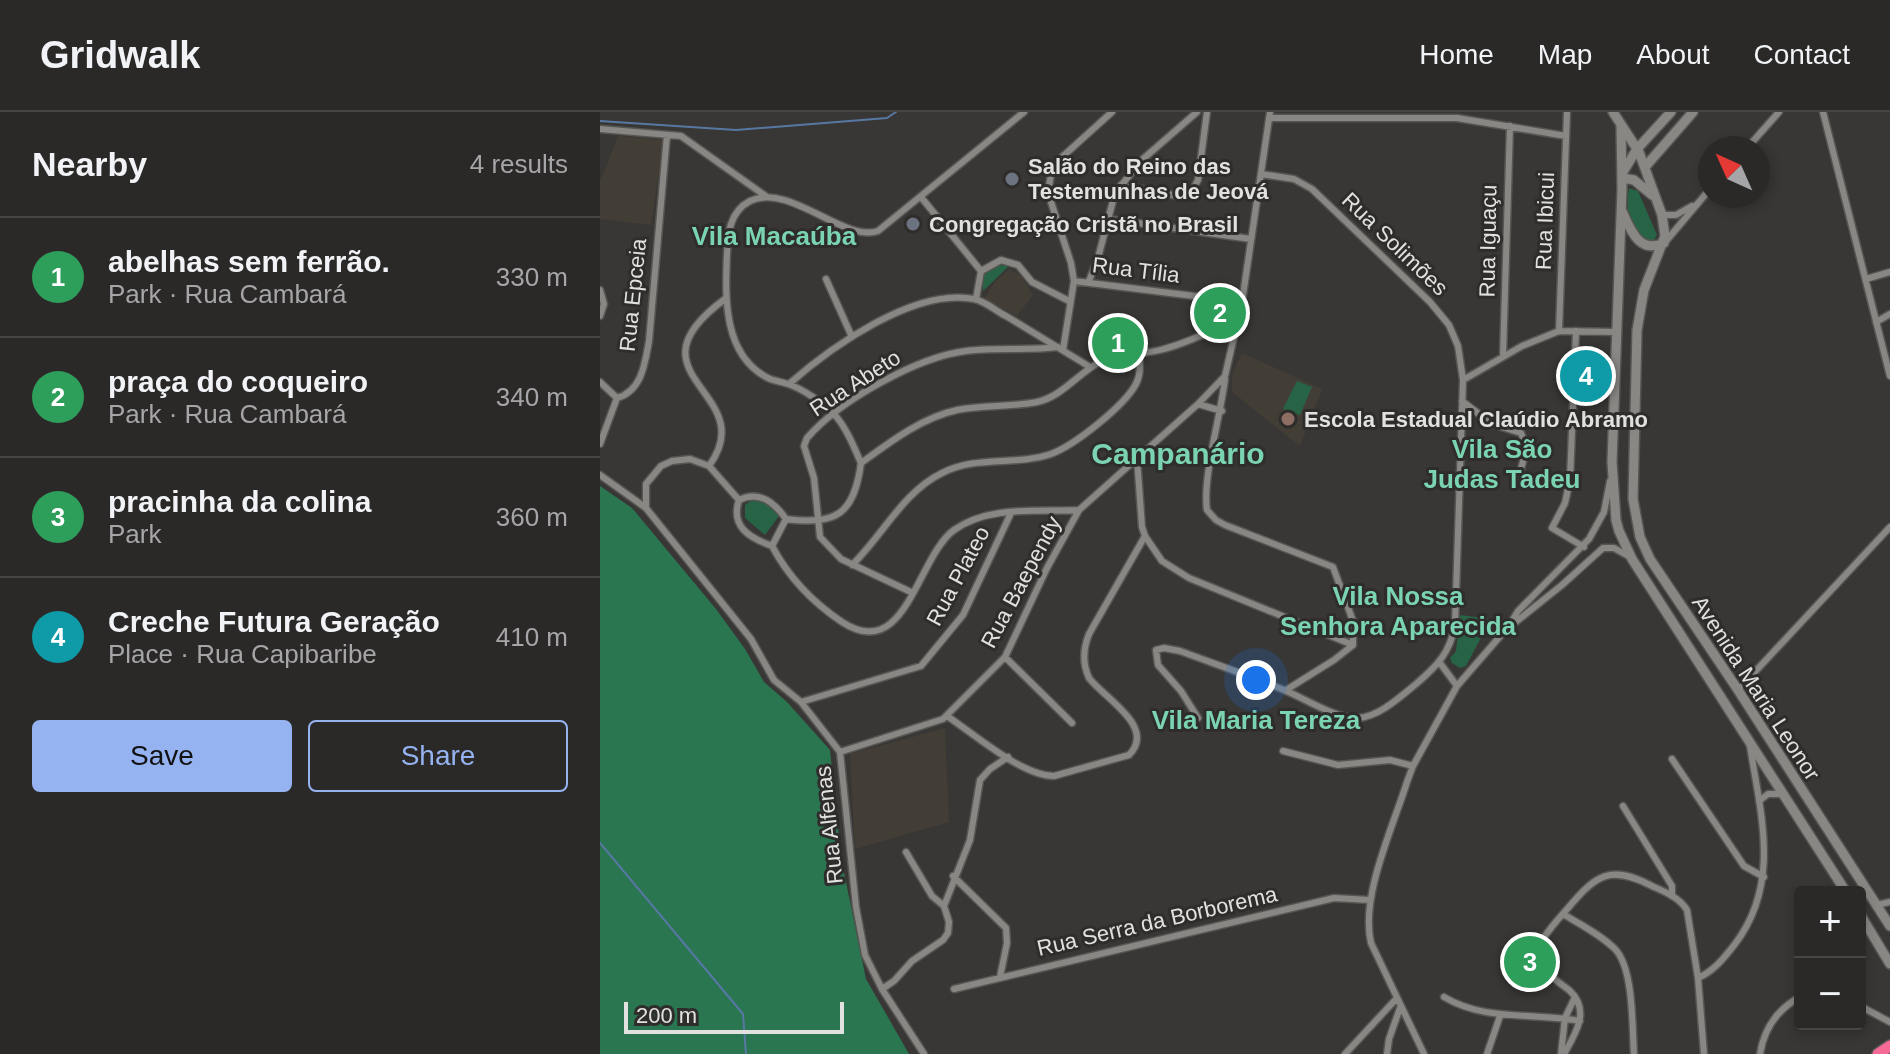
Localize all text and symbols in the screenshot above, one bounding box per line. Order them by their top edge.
text: Gridwalk [40,34,201,76]
text: Home [1419,39,1494,70]
text: Map [1538,39,1592,70]
text: About [1636,39,1710,70]
text: Contact [1754,39,1850,70]
north arrow [1698,136,1770,208]
text: Nearby [32,145,147,183]
text: 4 results [470,149,568,179]
place label: Salão do Reino das Testemunhas de Jeová [1028,154,1269,204]
marker: Salão do Reino das Testemunhas de Jeová [1003,170,1021,188]
street label: Rua Ibicui [1531,172,1559,270]
street label: Rua Iguaçu [1475,185,1501,297]
street label: Rua Solimões [1337,187,1453,301]
place label: Congregação Cristã no Brasil [929,212,1238,237]
marker: Congregação Cristã no Brasil [904,215,922,233]
district label: Vila Macaúba [692,221,857,251]
street label: Rua Epceia [615,236,651,353]
text: abelhas sem ferrão. [108,245,390,278]
street label: Rua Tília [1091,252,1182,288]
text: 1 [51,262,65,292]
text: 330 m [496,262,568,292]
text: Park · Rua Cambará [108,279,346,309]
pin: 2 [1194,283,1246,343]
pin: 1 [1092,313,1144,373]
street label: Rua Abeto [805,345,905,421]
pin: 4 [1560,346,1612,406]
text: praça do coqueiro [108,365,368,398]
text: 2 [51,382,65,412]
text: 340 m [496,382,568,412]
text: Park · Rua Cambará [108,399,346,429]
place label: Escola Estadual Claúdio Abramo [1304,407,1648,432]
marker: Escola Estadual Claúdio Abramo [1279,410,1297,428]
district label: Vila São Judas Tadeu [1423,434,1581,494]
district label: Campanário [1091,437,1265,470]
text: pracinha da colina [108,485,371,518]
text: 3 [51,502,65,532]
text: 360 m [496,502,568,532]
street label: Rua Baependy [976,512,1066,652]
text: Park [108,519,161,549]
street label: Rua Plateo [921,522,995,630]
district label: Vila Nossa Senhora Aparecida [1280,581,1517,641]
street label: Avenida Maria Leonor [1687,591,1825,785]
text: Creche Futura Geração [108,605,440,638]
text: 4 [51,622,65,652]
text: 410 m [496,622,568,652]
text: Place · Rua Capibaribe [108,639,377,669]
your location [1236,660,1276,700]
district label: Vila Maria Tereza [1152,705,1361,735]
button: Save [32,720,292,792]
button: Share [308,720,568,792]
street label: Rua Alfenas [810,765,848,885]
street label: Rua Serra da Borborema [1034,881,1280,961]
map controls [1794,886,1866,1030]
button: + [1794,886,1866,958]
pin: 3 [1504,932,1556,992]
button: − [1794,958,1866,1030]
scale bar [624,998,844,1034]
text: 200 m [636,1003,697,1028]

